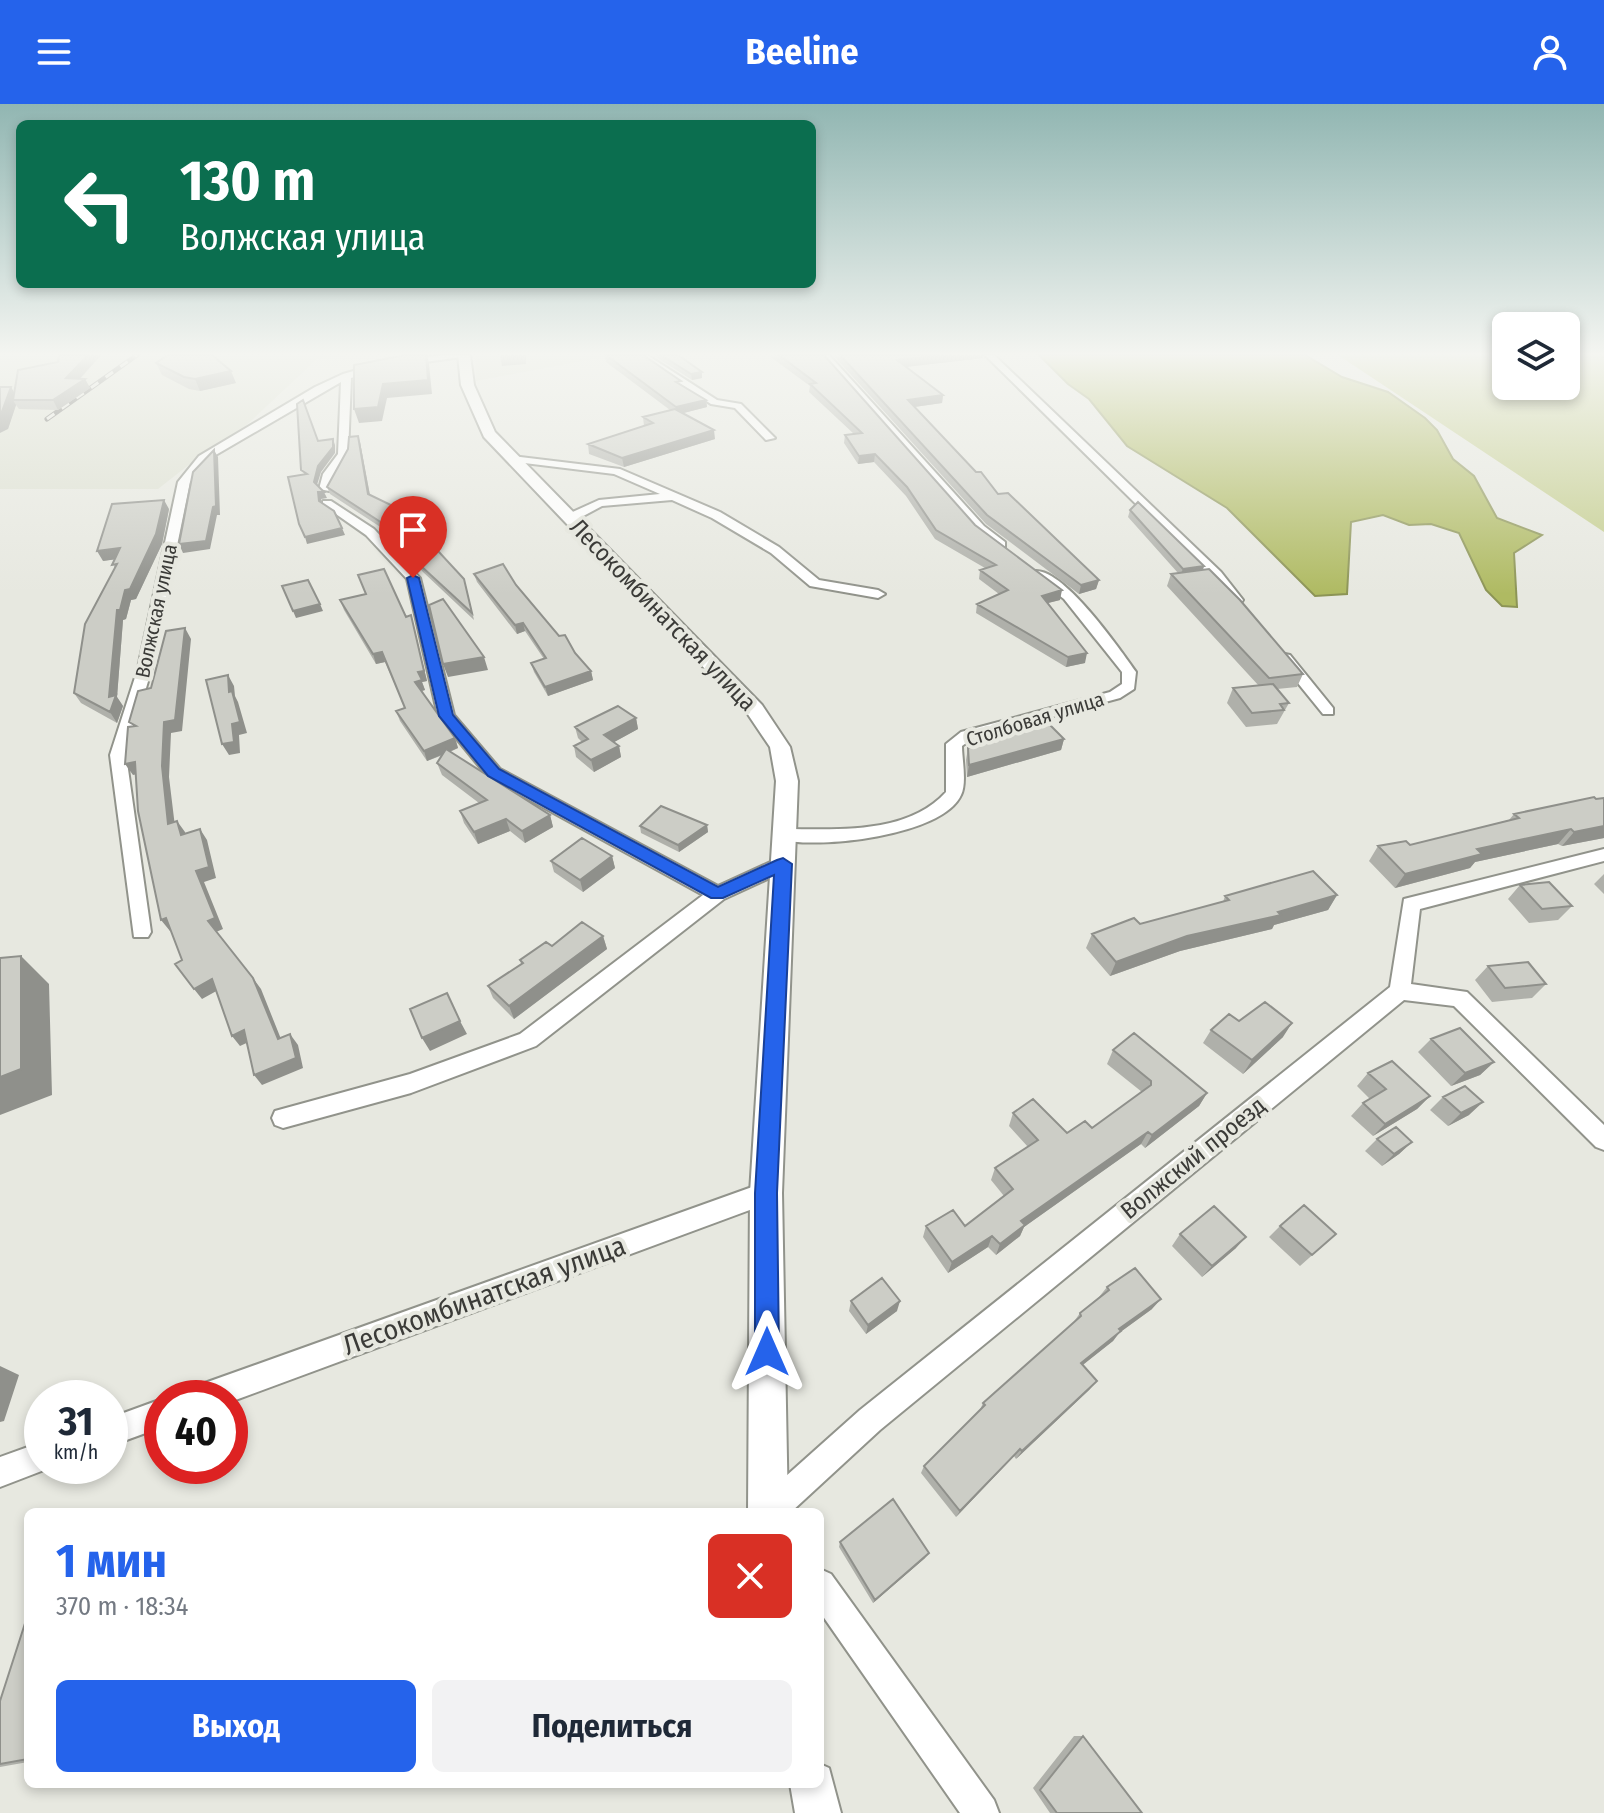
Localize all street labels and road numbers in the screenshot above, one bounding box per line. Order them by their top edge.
street label: Лесокомбинатская улица [564,513,762,717]
street label: Волжская улица [130,542,182,680]
street label: Столбовая улица [963,687,1107,751]
street label: Волжский проезд [1115,1091,1271,1225]
street label: Лесокомбинатская улица [338,1229,630,1362]

